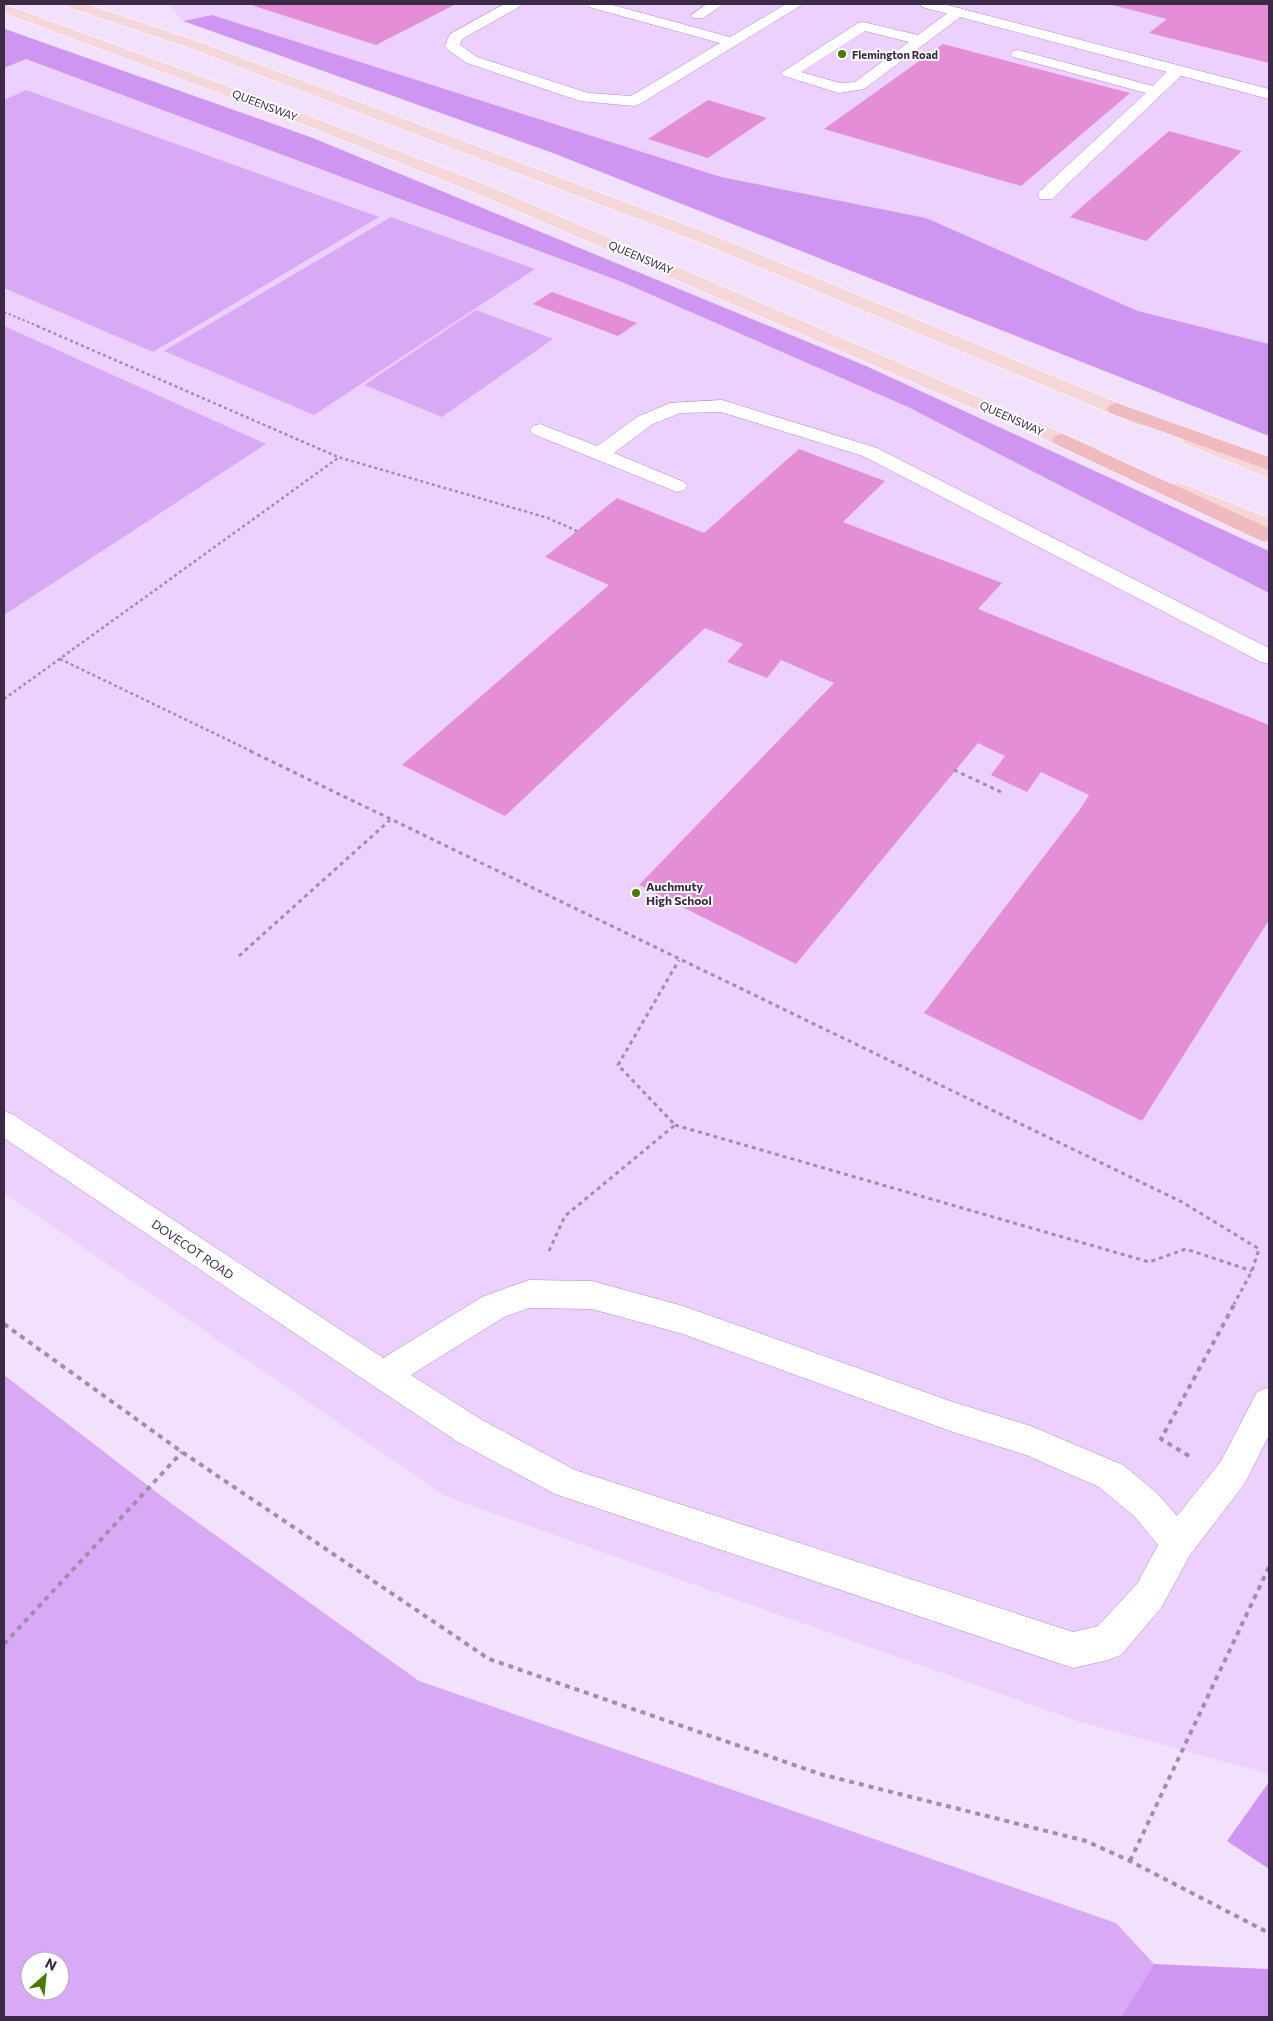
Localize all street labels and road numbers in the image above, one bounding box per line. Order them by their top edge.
street label: QUEENSWAY [231,87,299,123]
street label: QUEENSWAY [607,238,675,276]
street label: QUEENSWAY [978,398,1046,438]
street label: DOVECOT ROAD [149,1216,237,1282]

